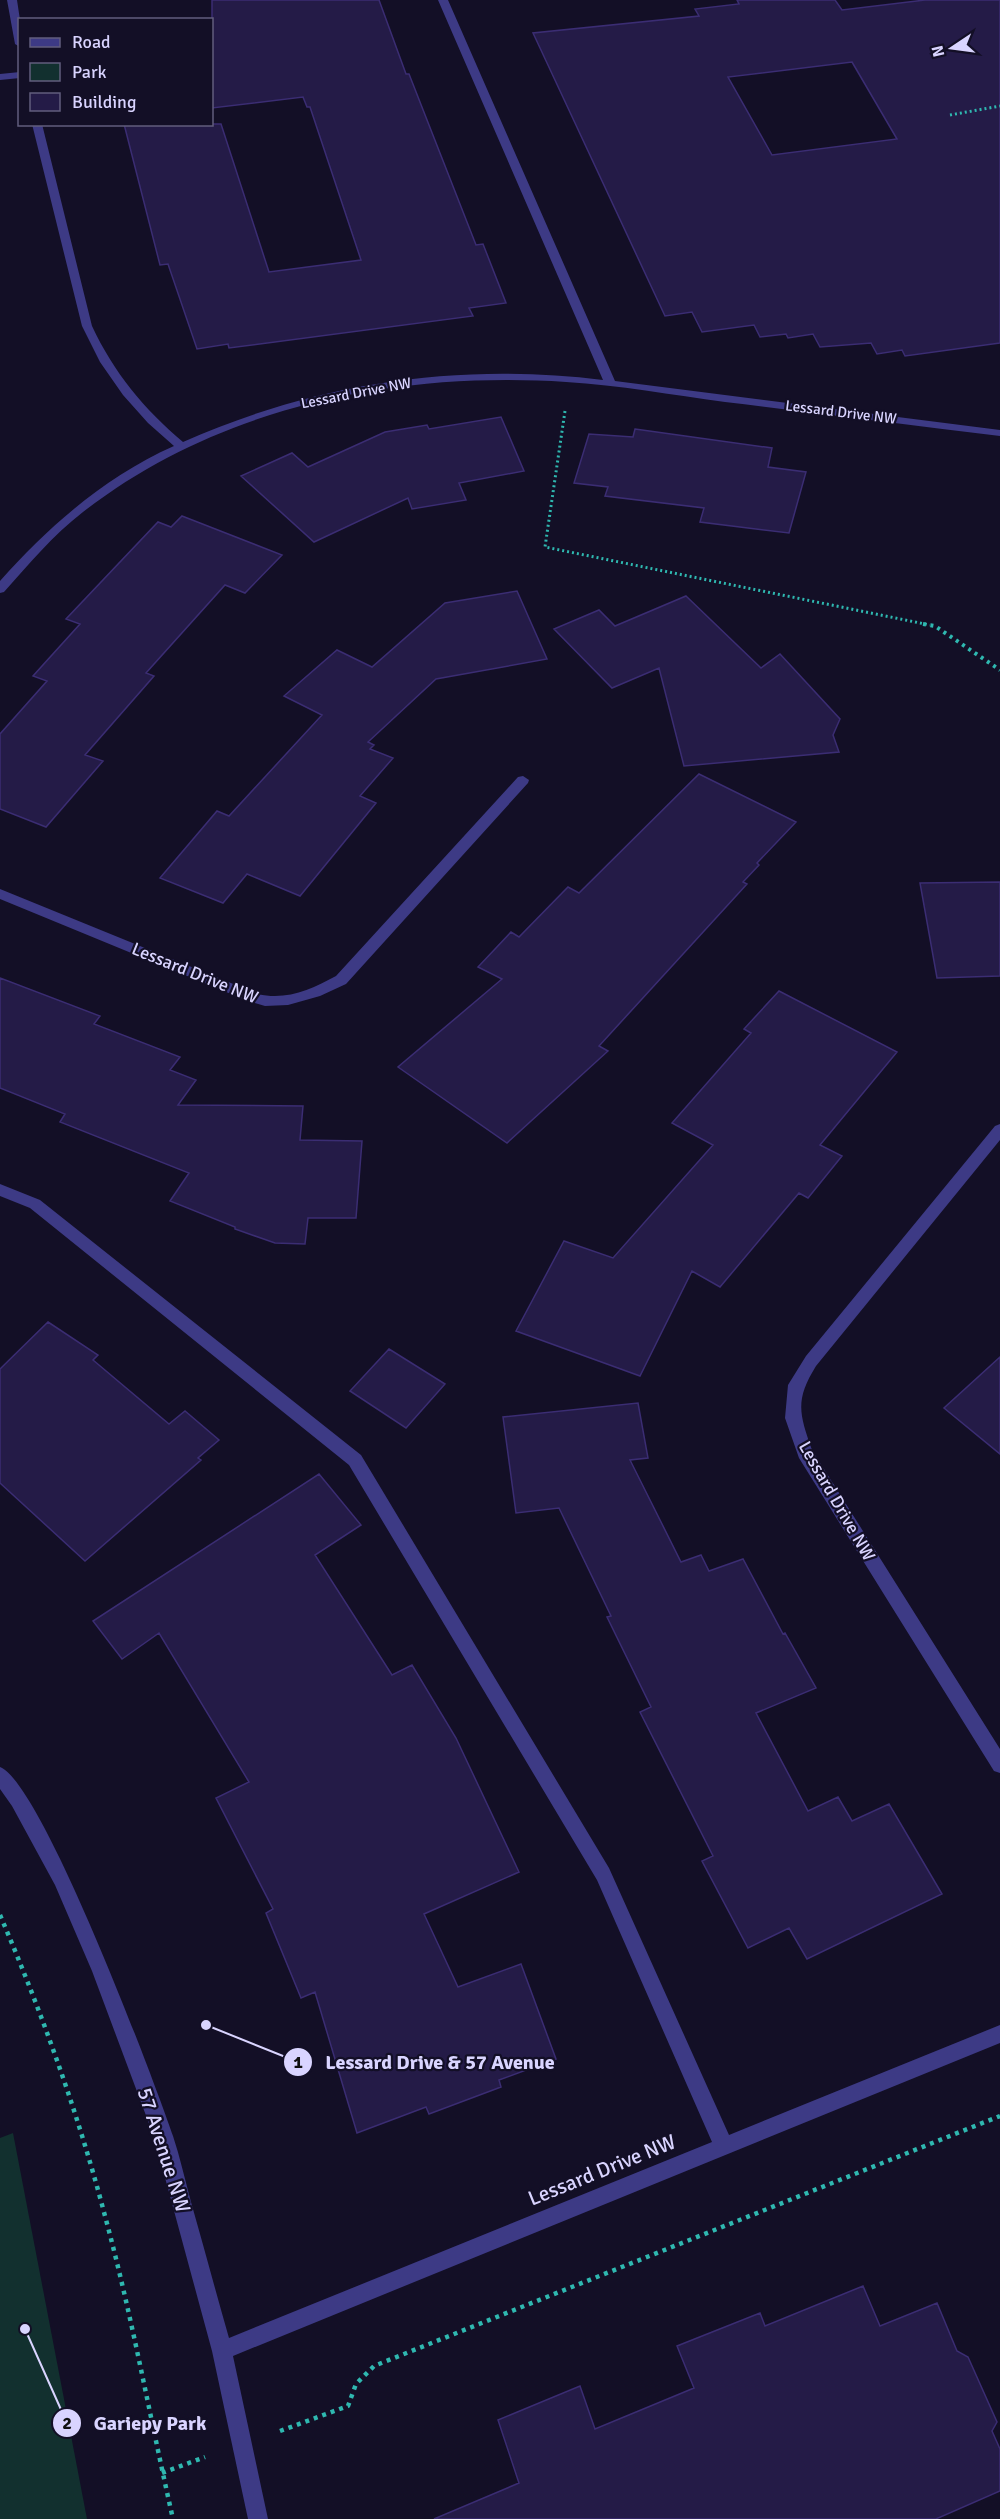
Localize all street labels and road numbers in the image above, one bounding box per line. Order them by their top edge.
street label: Lessard Drive NW [299,373,413,413]
street label: Lessard Drive NW [784,396,898,428]
street label: Lessard Drive NW [129,938,261,1008]
street label: Lessard Drive NW [794,1437,880,1565]
street label: 57 Avenue NW [132,2084,196,2216]
street label: Lessard Drive NW [524,2128,680,2211]

